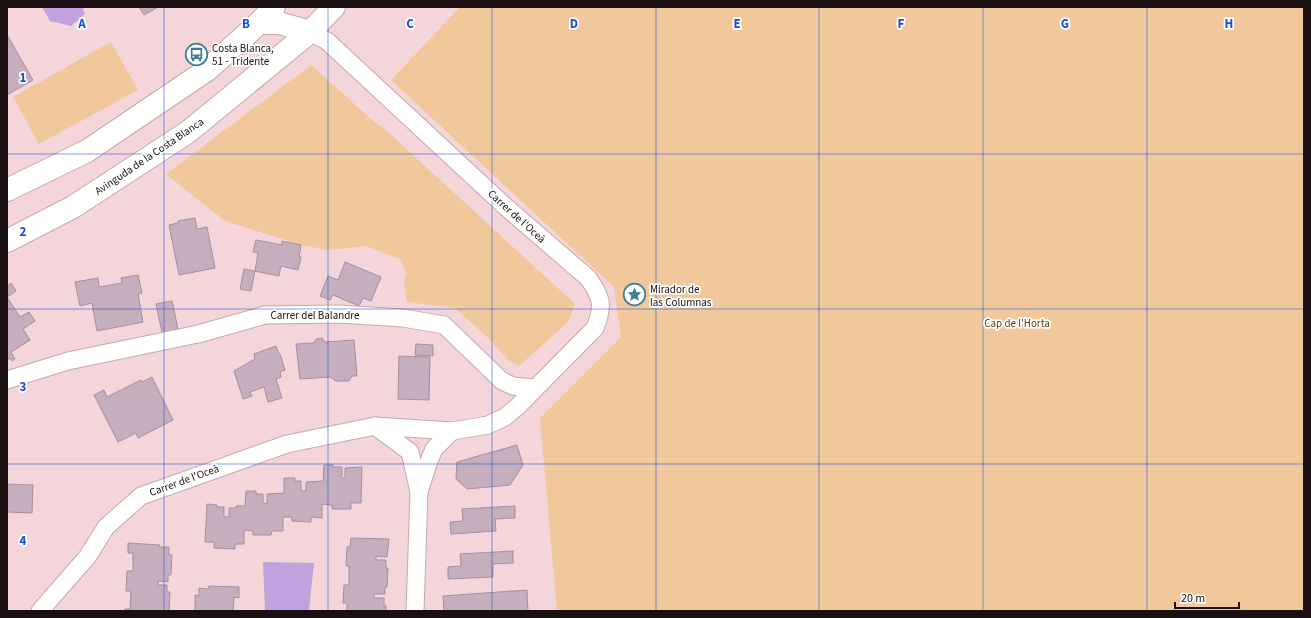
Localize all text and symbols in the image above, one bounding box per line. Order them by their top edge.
text: A [77,15,86,33]
text: B [242,15,250,33]
text: C [406,15,414,33]
text: D [570,15,578,33]
text: E [733,15,741,33]
text: F [898,15,905,33]
text: G [1061,15,1069,33]
text: H [1225,15,1233,33]
bus stop icon: Costa Blanca, 51 - Tridente [184,41,210,67]
place label: Costa Blanca, 51 - Tridente [212,41,274,69]
text: 1 [20,69,27,87]
street label: Avinguda de la Costa Blanca [92,114,207,199]
street label: Carrer de l'Oceà [484,186,549,246]
text: 2 [20,223,27,241]
place icon: Mirador de las Columnas [622,282,648,308]
place label: Mirador de las Columnas [650,282,712,310]
street label: Carrer del Balandre [270,308,360,323]
park label: Cap de l'Horta [984,316,1050,331]
text: 3 [20,378,27,396]
street label: Carrer de l'Oceà [147,461,221,500]
text: 4 [20,532,27,550]
scale bar [1175,584,1239,610]
text: 20 m [1181,590,1205,607]

